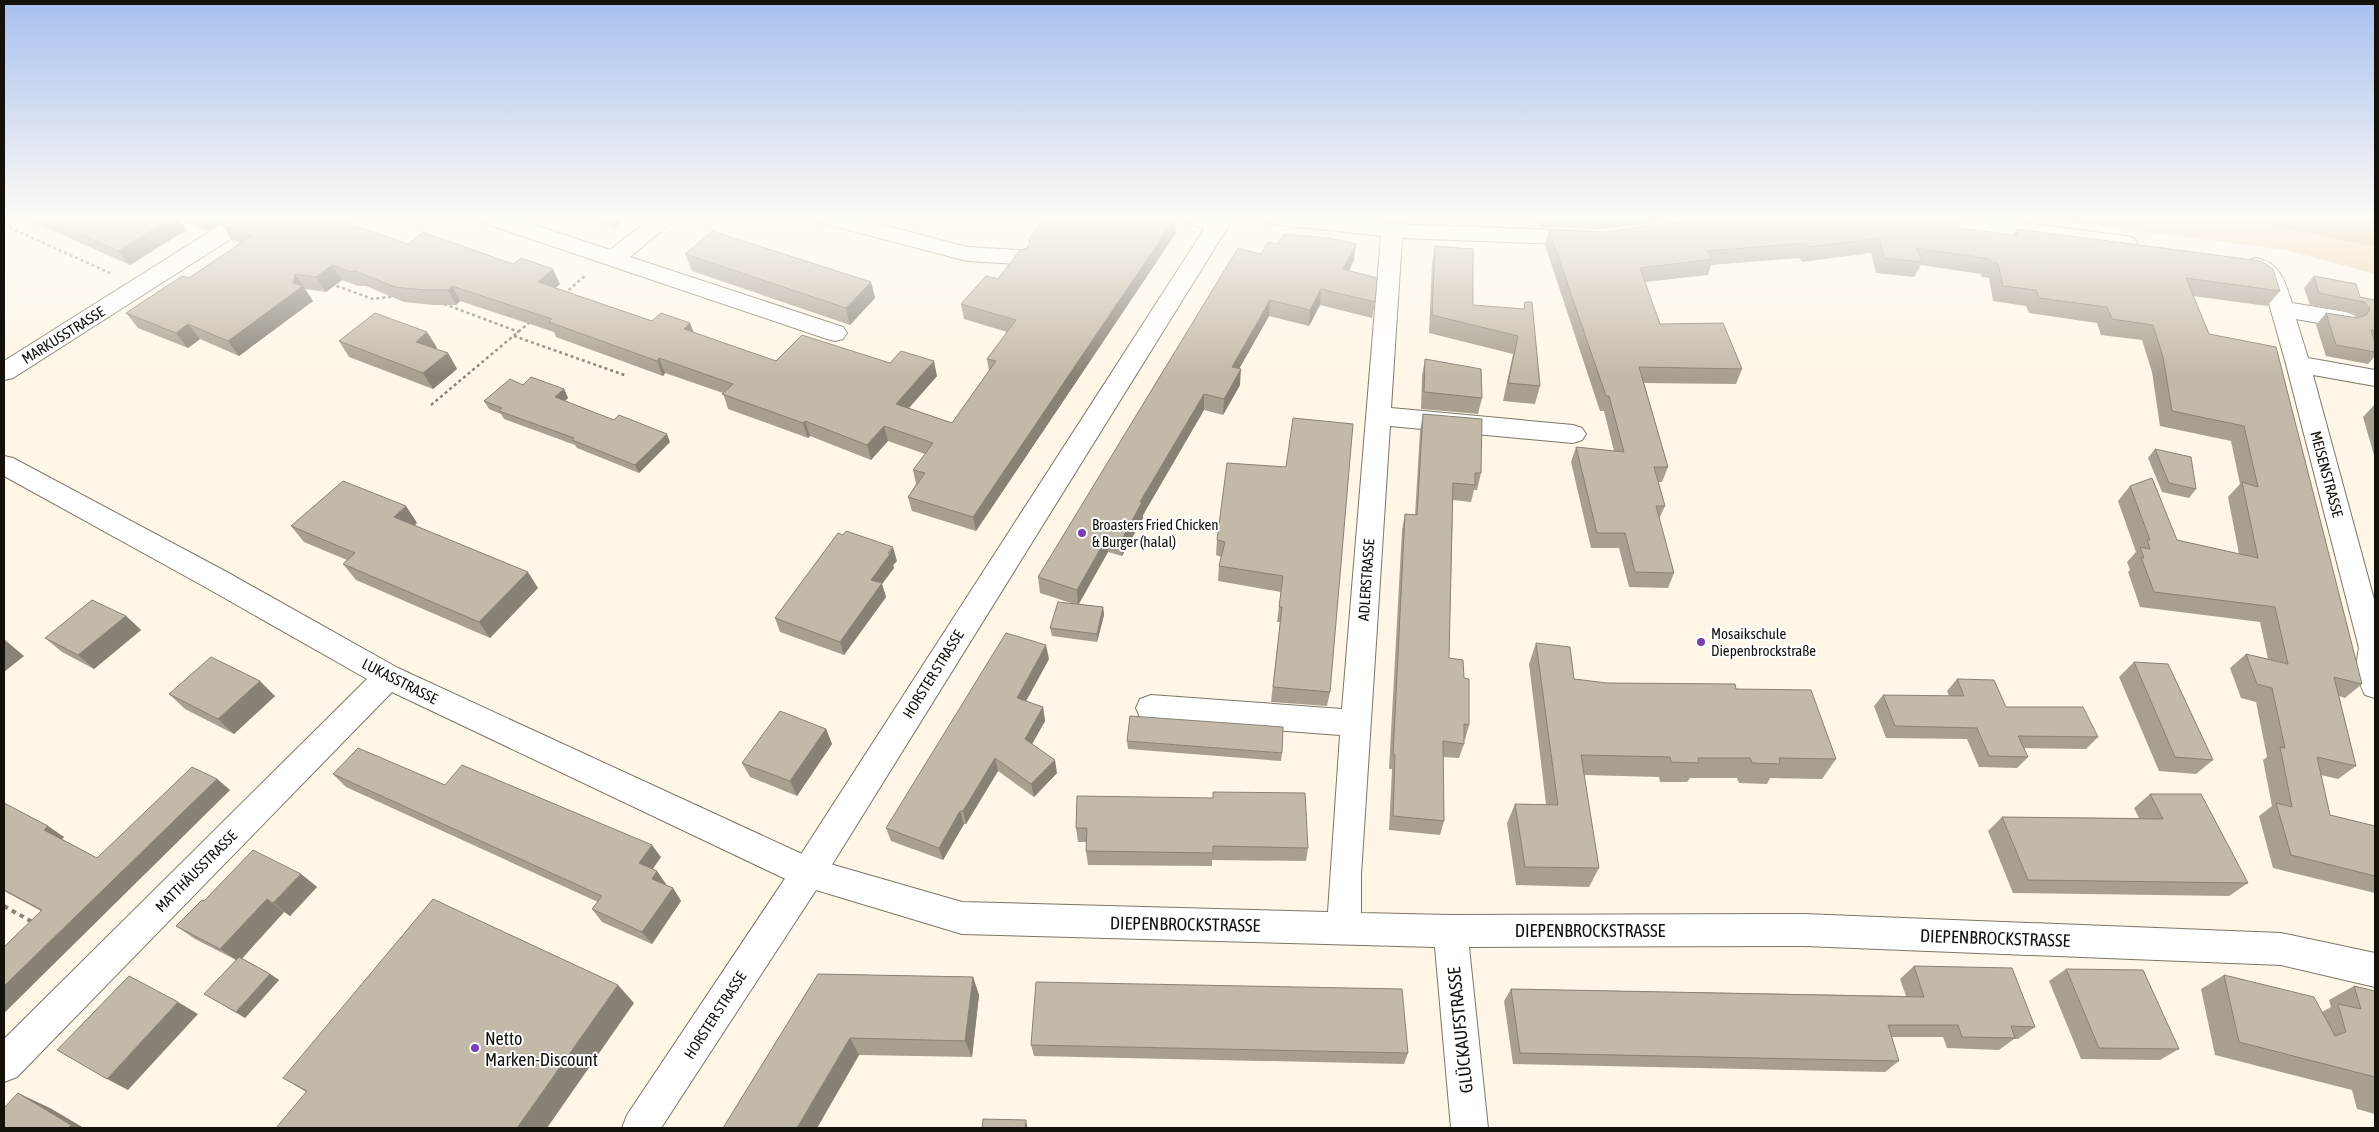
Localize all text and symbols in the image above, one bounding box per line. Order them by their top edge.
street label: MARKUSSTRASSE [19,303,108,367]
street label: MEISENSTRASSE [2307,429,2347,520]
place label: Broasters Fried Chicken & Burger (halal) [1092,516,1219,550]
marker: Broasters Fried Chicken & Burger (halal) [1076,527,1088,539]
street label: ADLERSTRASSE [1355,538,1377,622]
place label: Mosaikschule Diepenbrockstraße [1711,625,1816,659]
street label: HORSTER STRASSE [899,626,967,721]
marker: Mosaikschule Diepenbrockstraße [1695,636,1707,648]
street label: LUKASSTRASSE [359,655,441,708]
street label: MATTHÄUSSTRASSE [152,826,241,915]
street label: DIEPENBROCKSTRASSE [1110,912,1261,936]
street label: DIEPENBROCKSTRASSE [1515,920,1665,941]
street label: DIEPENBROCKSTRASSE [1920,925,2071,951]
street label: GLÜCKAUFSTRASSE [1443,966,1477,1094]
street label: HORSTER STRASSE [680,968,750,1062]
place label: Netto Marken-Discount [485,1028,598,1070]
marker: Netto Marken-Discount [469,1042,481,1054]

